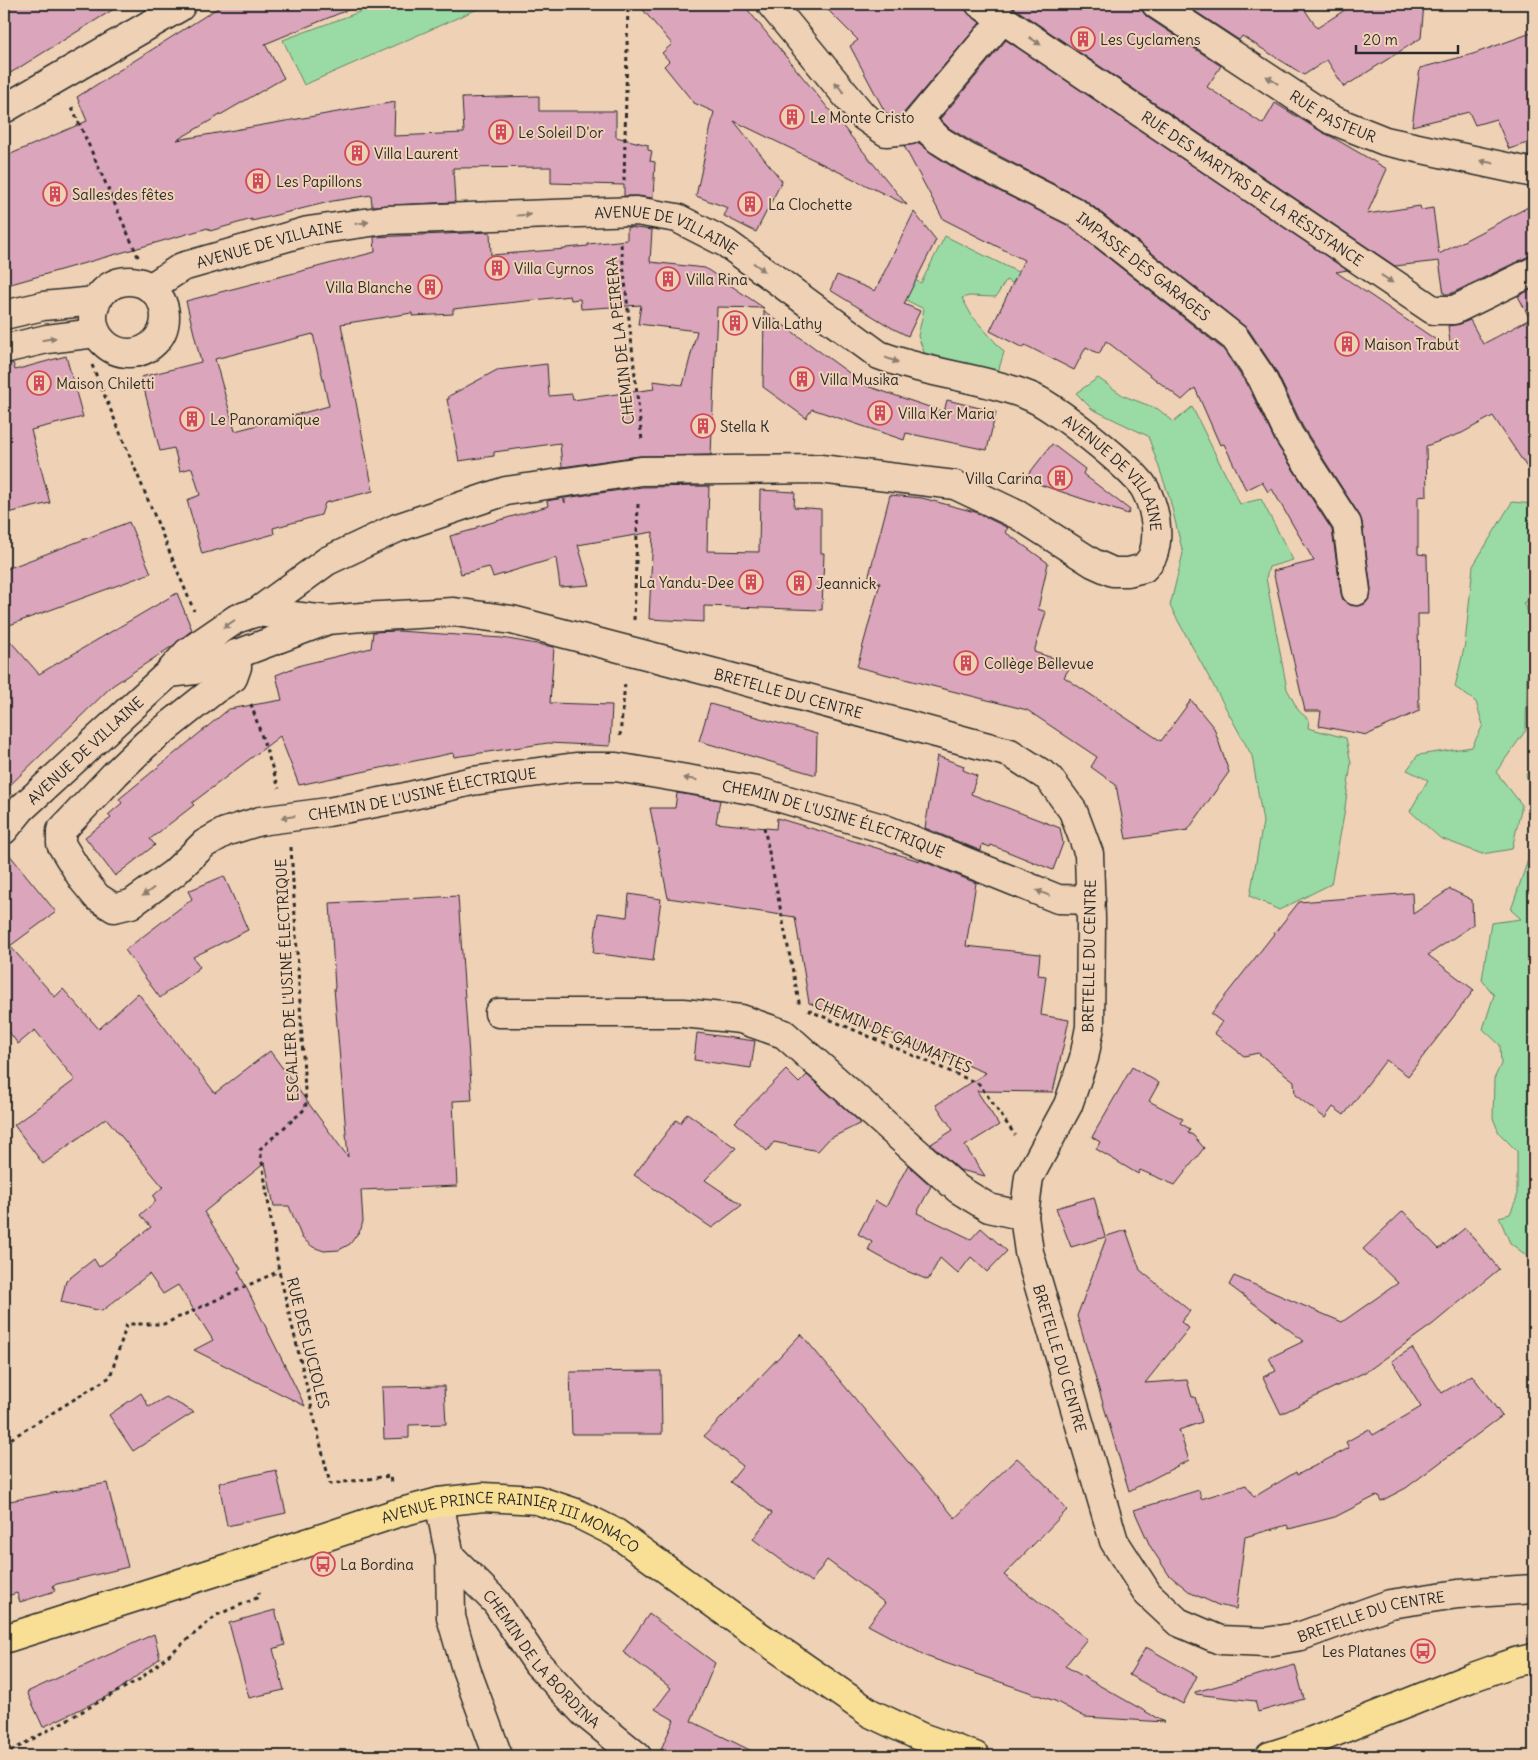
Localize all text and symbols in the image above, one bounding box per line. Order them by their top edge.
scale bar [1356,22,1458,54]
building icon: Les Cyclamens [1070,26,1096,52]
place label: Les Cyclamens [1100,30,1201,49]
text: 20 m [1363,30,1398,49]
one-way arrow [1028,36,1042,45]
one-way arrow [1265,76,1279,85]
one-way arrow [834,81,845,94]
street label: RUE PASTEUR [1286,86,1380,146]
building icon: Le Monte Cristo [779,104,805,130]
street label: RUE DES MARTYRS DE LA RÉSISTANCE [1138,106,1367,270]
place label: Le Monte Cristo [810,108,915,127]
building icon: Le Soleil D'or [488,119,514,145]
place label: Le Soleil D'or [518,123,604,142]
building icon: Villa Laurent [344,140,370,166]
place label: Villa Laurent [374,144,458,163]
one-way arrow [1478,158,1494,166]
building icon: Les Papillons [245,168,271,194]
place label: Les Papillons [276,172,362,191]
building icon: Salles des fêtes [42,181,68,207]
place label: Salles des fêtes [72,185,174,204]
building icon: La Clochette [737,191,763,217]
place label: La Clochette [768,195,852,214]
street label: AVENUE DE VILLAINE [594,201,742,258]
street label: IMPASSE DES GARAGES [1073,208,1214,325]
one-way arrow [516,211,532,219]
street label: AVENUE DE VILLAINE [194,217,344,272]
one-way arrow [354,219,370,227]
building icon: Villa Cyrnos [484,255,510,281]
street label: CHEMIN DE LA PEIRERA [602,256,638,426]
place label: Villa Cyrnos [514,259,594,278]
one-way arrow [752,262,766,272]
building icon: Villa Rina [655,266,681,292]
place label: Villa Rina [686,270,748,289]
building icon: Villa Blanche [417,274,443,300]
one-way arrow [1380,274,1393,284]
place label: Villa Blanche [326,278,412,297]
building icon: Villa Lathy [722,310,748,336]
place label: Villa Lathy [752,314,822,333]
building icon: Maison Trabut [1334,331,1360,357]
one-way arrow [42,334,58,342]
place label: Maison Trabut [1364,335,1459,354]
one-way arrow [885,356,900,364]
building icon: Villa Musika [789,366,815,392]
building icon: Maison Chiletti [26,370,52,396]
place label: Villa Musika [820,370,899,389]
place label: Maison Chiletti [56,374,154,393]
building icon: Villa Ker Maria [867,400,893,426]
place label: Villa Ker Maria [898,404,995,423]
building icon: Le Panoramique [179,406,205,432]
place label: Le Panoramique [210,410,320,429]
street label: AVENUE DE VILLAINE [1059,410,1166,532]
building icon: Stella K [690,413,716,439]
place label: Stella K [720,417,770,436]
building icon: Villa Carina [1047,465,1073,491]
place label: Villa Carina [965,469,1042,488]
building icon: La Yandu-Dee [738,569,764,595]
building icon: Jeannick [786,570,812,596]
place label: La Yandu-Dee [639,573,734,592]
place label: Jeannick [816,574,877,593]
one-way arrow [222,619,236,629]
building icon: Collège Bellevue [953,650,979,676]
place label: Collège Bellevue [984,654,1094,673]
street label: BRETELLE DU CENTRE [712,664,865,722]
street label: AVENUE DE VILLAINE [23,692,147,808]
street label: CHEMIN DE L'USINE ÉLECTRIQUE [307,763,538,824]
one-way arrow [681,774,697,782]
street label: CHEMIN DE L'USINE ÉLECTRIQUE [721,776,948,862]
one-way arrow [280,813,296,821]
street label: ESCALIER DE L'USINE ÉLECTRIQUE [271,858,303,1102]
street label: BRETELLE DU CENTRE [1078,879,1100,1033]
one-way arrow [142,886,155,897]
one-way arrow [1035,889,1050,897]
street label: CHEMIN DE GAUMATTES [811,993,975,1077]
street label: RUE DES LUCIOLES [283,1275,333,1411]
street label: BRETELLE DU CENTRE [1030,1282,1091,1435]
street label: AVENUE PRINCE RAINIER III MONACO [379,1487,644,1557]
bus stop icon: La Bordina [310,1551,336,1577]
place label: La Bordina [340,1555,414,1574]
street label: CHEMIN DE LA BORDINA [479,1585,604,1732]
street label: BRETELLE DU CENTRE [1295,1587,1446,1646]
bus stop icon: Les Platanes [1410,1638,1436,1664]
place label: Les Platanes [1322,1642,1406,1661]

